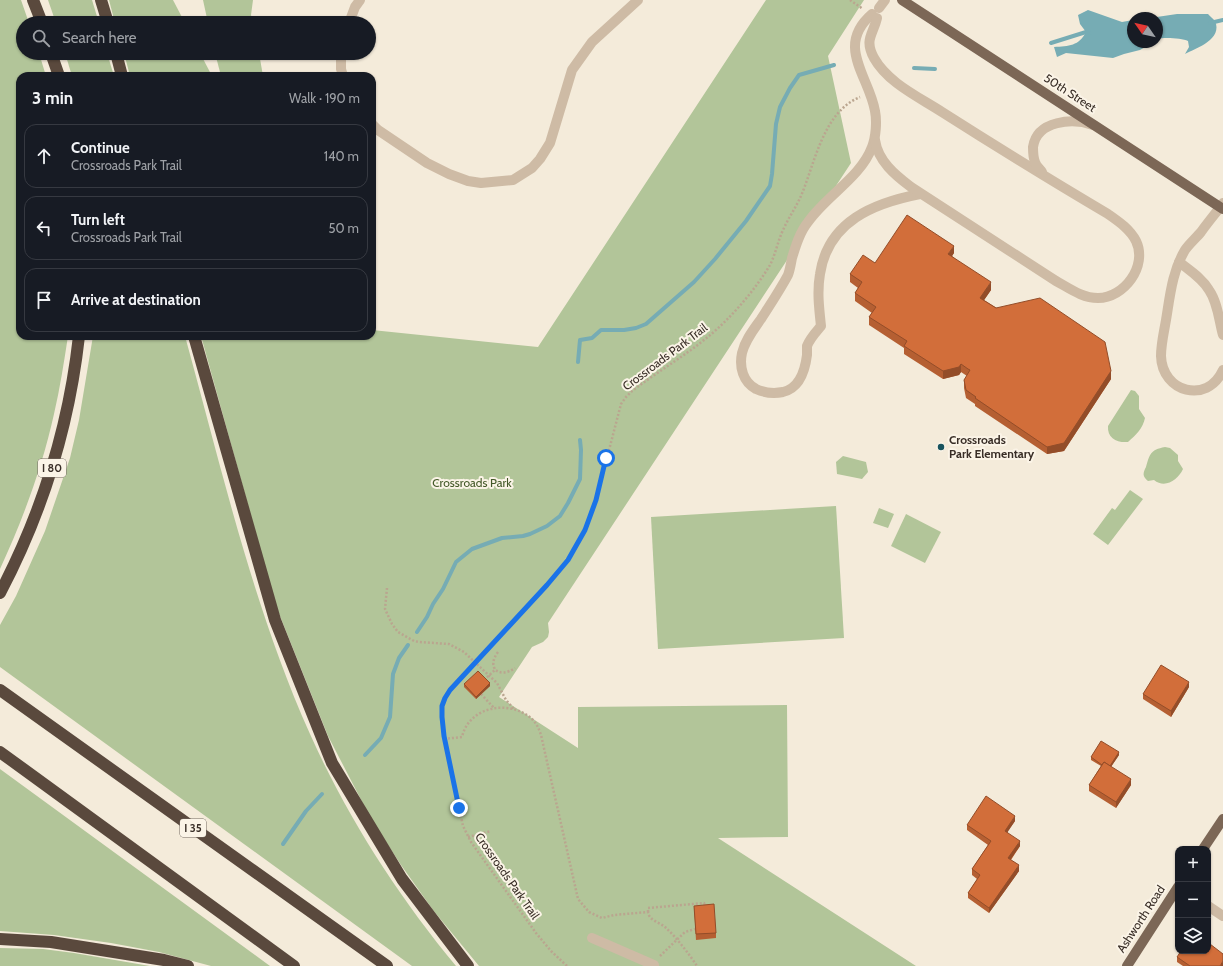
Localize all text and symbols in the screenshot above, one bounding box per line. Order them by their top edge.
north arrow [1127,12,1163,48]
search box [16,16,376,60]
icon: search [30,27,52,49]
text: Search here [62,29,137,47]
street label: 50th Street [1041,70,1099,115]
text: 3 min [32,88,73,108]
text: Walk · 190 m [289,90,360,106]
text: Continue [71,139,130,157]
icon: ahead [33,145,55,167]
text: 140 m [324,148,359,164]
text: Crossroads Park Trail [71,157,182,173]
text: Turn left [71,211,125,229]
icon: left [33,217,55,239]
text: 50 m [329,220,359,236]
text: Crossroads Park Trail [71,229,182,245]
icon: arrive [33,289,55,311]
text: Arrive at destination [71,291,201,309]
street label: Crossroads Park Trail [619,320,710,393]
place label: Crossroads Park Elementary [949,432,1035,461]
marker: Crossroads Park Elementary [936,442,946,452]
route start [597,449,615,467]
road number: I 80 [38,459,66,477]
park label: Crossroads Park [432,475,512,490]
route end [450,799,468,817]
road number: I 35 [180,819,206,837]
street label: Crossroads Park Trail [472,830,543,922]
map controls [1175,846,1211,954]
button: + [1175,846,1211,882]
street label: Ashworth Road [1113,882,1168,955]
button: − [1175,882,1211,918]
button: layers [1175,918,1211,954]

